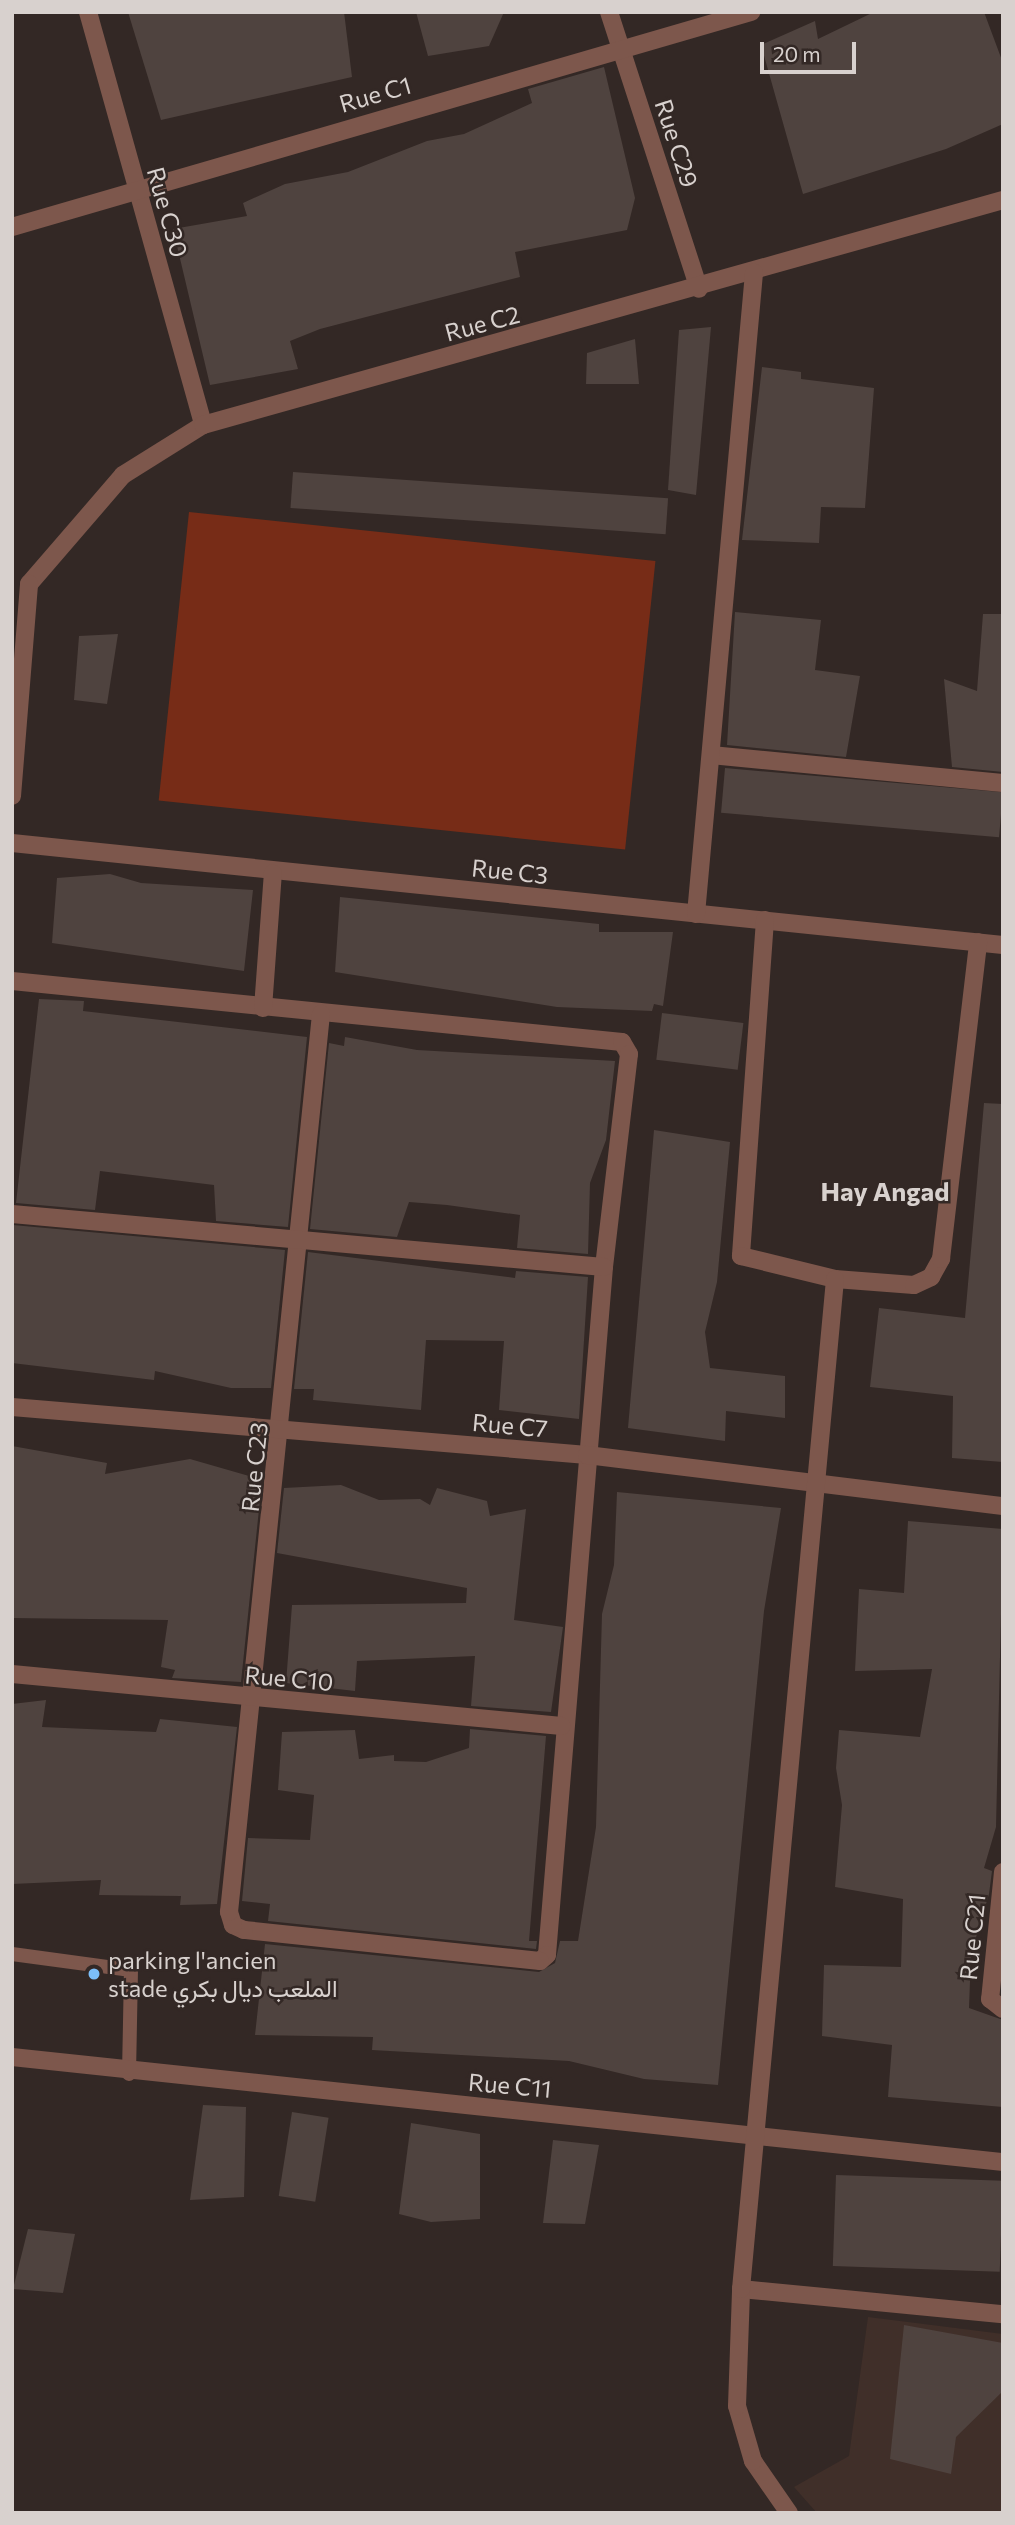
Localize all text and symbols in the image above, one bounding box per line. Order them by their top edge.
scale bar [763,28,859,72]
text: 20 m [773,41,821,66]
street label: Rue C1 [336,70,414,118]
street label: Rue C29 [649,95,705,191]
street label: Rue C30 [141,164,195,260]
street label: Rue C2 [441,299,523,347]
street label: Rue C3 [470,853,550,889]
district label: Hay Angad [821,1175,949,1207]
street label: Rue C7 [471,1407,549,1443]
street label: Rue C23 [235,1421,273,1513]
street label: Rue C10 [243,1660,335,1696]
street label: Rue C21 [953,1892,991,1982]
place label: parking l'ancien stade الملعب ديال بكري [108,1946,338,2002]
marker: parking l'ancien stade الملعب ديال بكري [86,1966,102,1982]
street label: Rue C11 [467,2067,553,2103]

